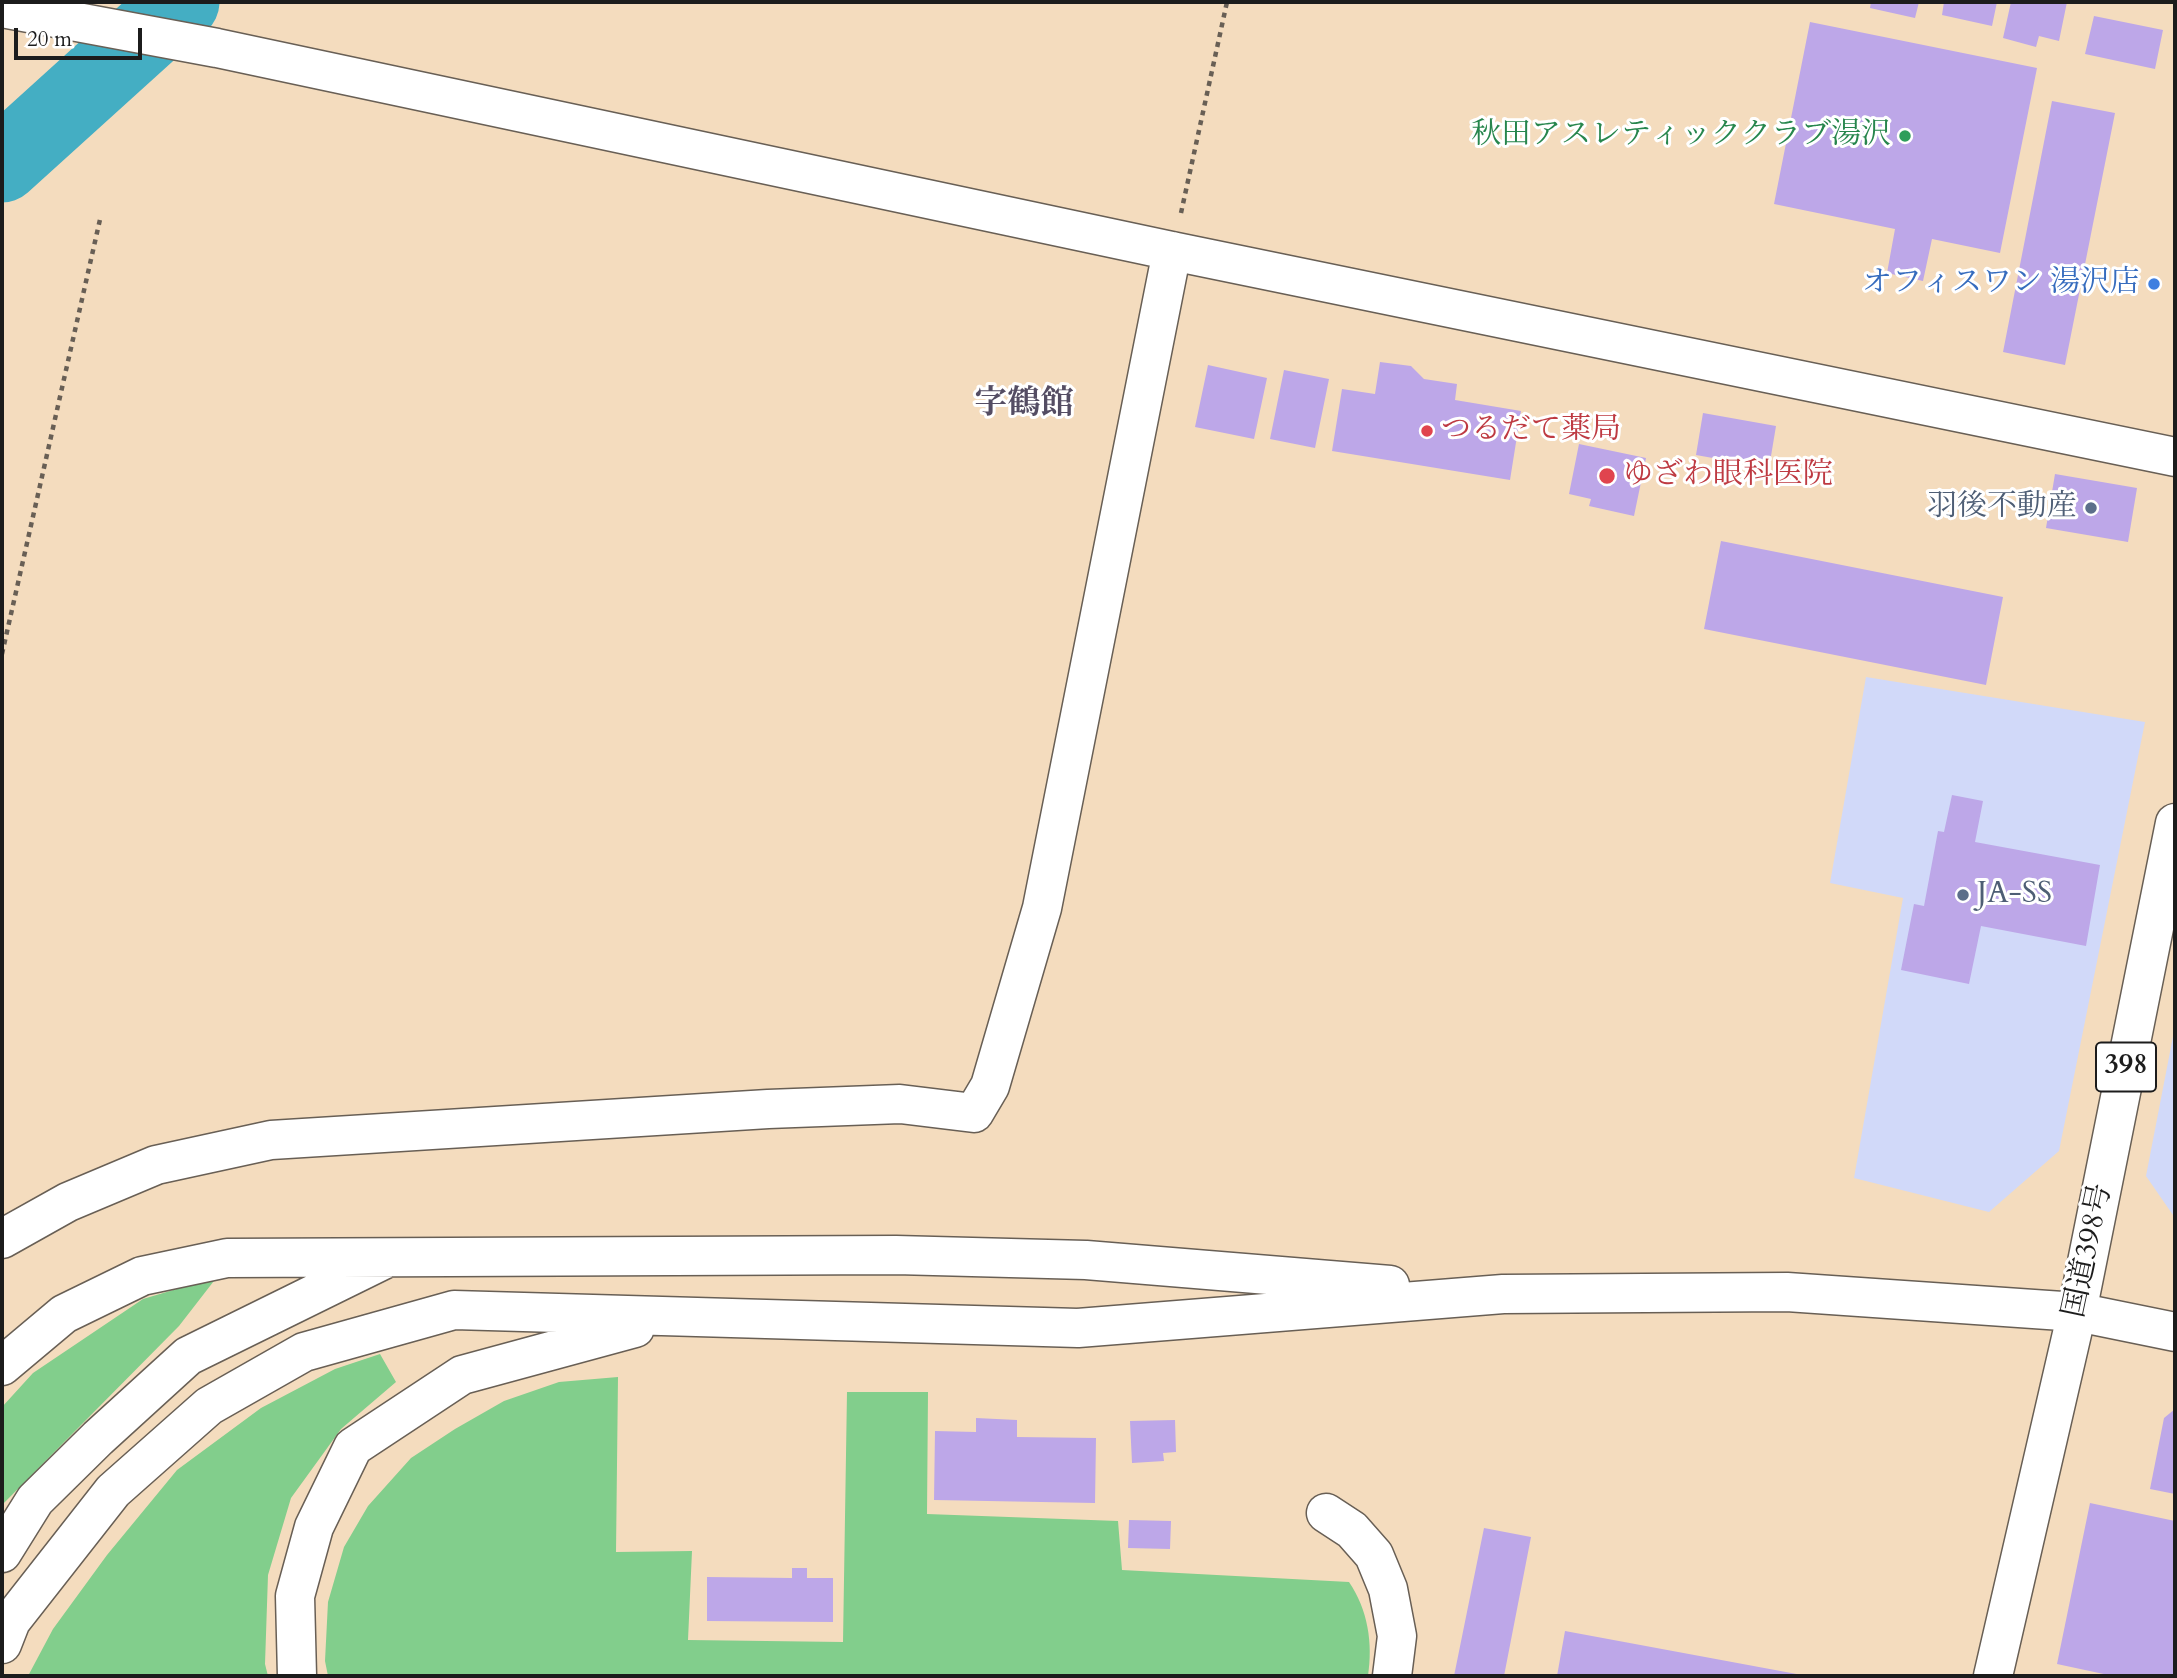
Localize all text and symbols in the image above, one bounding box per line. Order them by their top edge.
scale bar [18,14,145,58]
text: 20 m [27,25,72,54]
place label: 秋田アスレティッククラブ湯沢 [1471,118,1891,154]
marker: 秋田アスレティッククラブ湯沢 [1897,128,1913,144]
place label: オフィスワン 湯沢店 [1862,266,2140,302]
marker: オフィスワン 湯沢店 [2146,276,2162,292]
district label: 字鶴館 [975,385,1073,425]
place label: つるだて薬局 [1441,413,1621,449]
marker: つるだて薬局 [1419,423,1435,439]
place label: ゆざわ眼科医院 [1623,458,1833,494]
marker: ゆざわ眼科医院 [1597,466,1617,486]
place label: 羽後不動産 [1927,490,2077,526]
marker: 羽後不動産 [2083,500,2099,516]
place label: JA-SS [1977,877,2052,913]
marker: JA-SS [1955,887,1971,903]
road number: 398 [2096,1042,2156,1092]
street label: 国道398号 [2057,1181,2121,1321]

